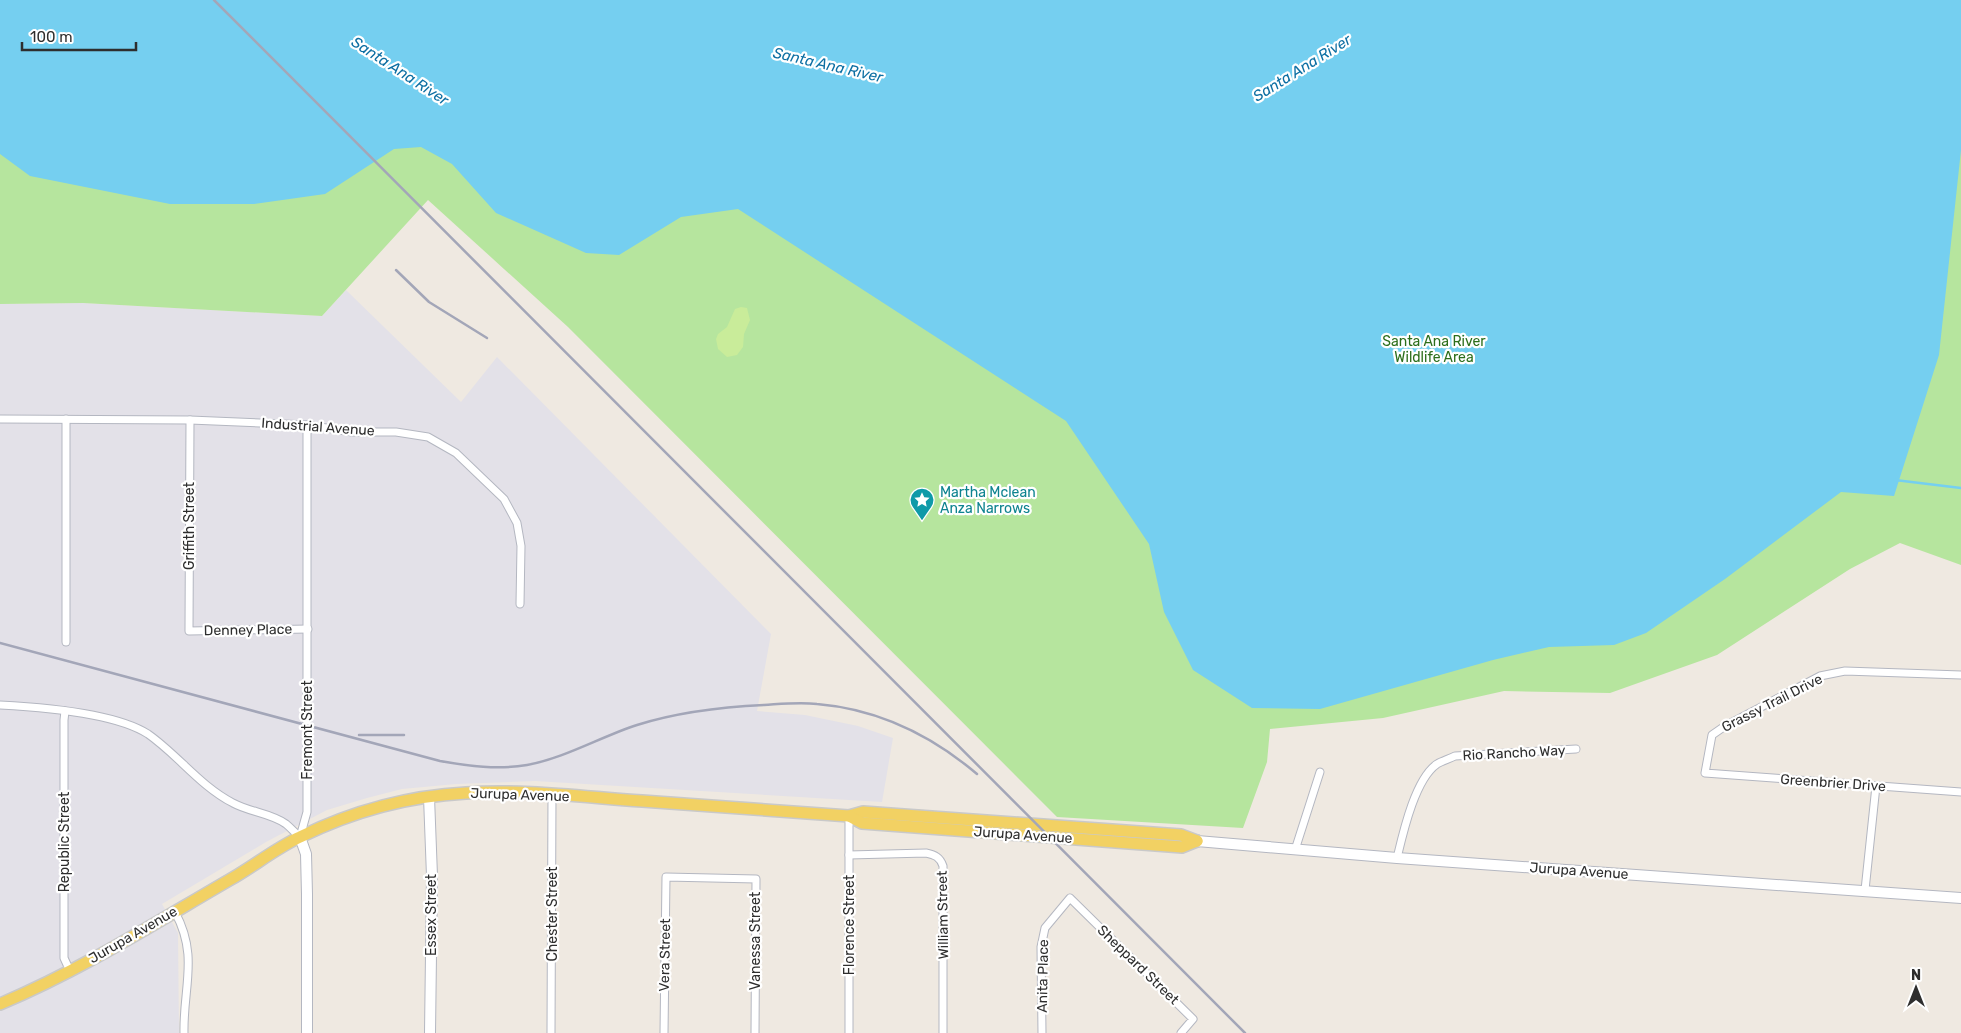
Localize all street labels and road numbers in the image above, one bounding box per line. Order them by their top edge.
street label: Industrial Avenue [261,415,375,439]
street label: Griffith Street [181,481,198,570]
street label: Denney Place [204,621,293,639]
street label: Grassy Trail Drive [1719,670,1825,736]
street label: Fremont Street [299,680,316,780]
street label: Rio Rancho Way [1462,742,1566,764]
street label: Greenbrier Drive [1780,771,1887,795]
street label: Jurupa Avenue [470,785,570,805]
street label: Republic Street [56,791,73,892]
street label: Jurupa Avenue [973,823,1073,847]
street label: Jurupa Avenue [1529,859,1629,883]
street label: Chester Street [544,866,561,962]
street label: William Street [934,870,952,960]
street label: Essex Street [423,874,440,956]
street label: Florence Street [841,874,858,975]
street label: Vanessa Street [747,891,764,990]
street label: Jurupa Avenue [86,903,180,967]
street label: Vera Street [656,918,674,992]
street label: Sheppard Street [1094,922,1183,1009]
street label: Anita Place [1034,939,1052,1013]

